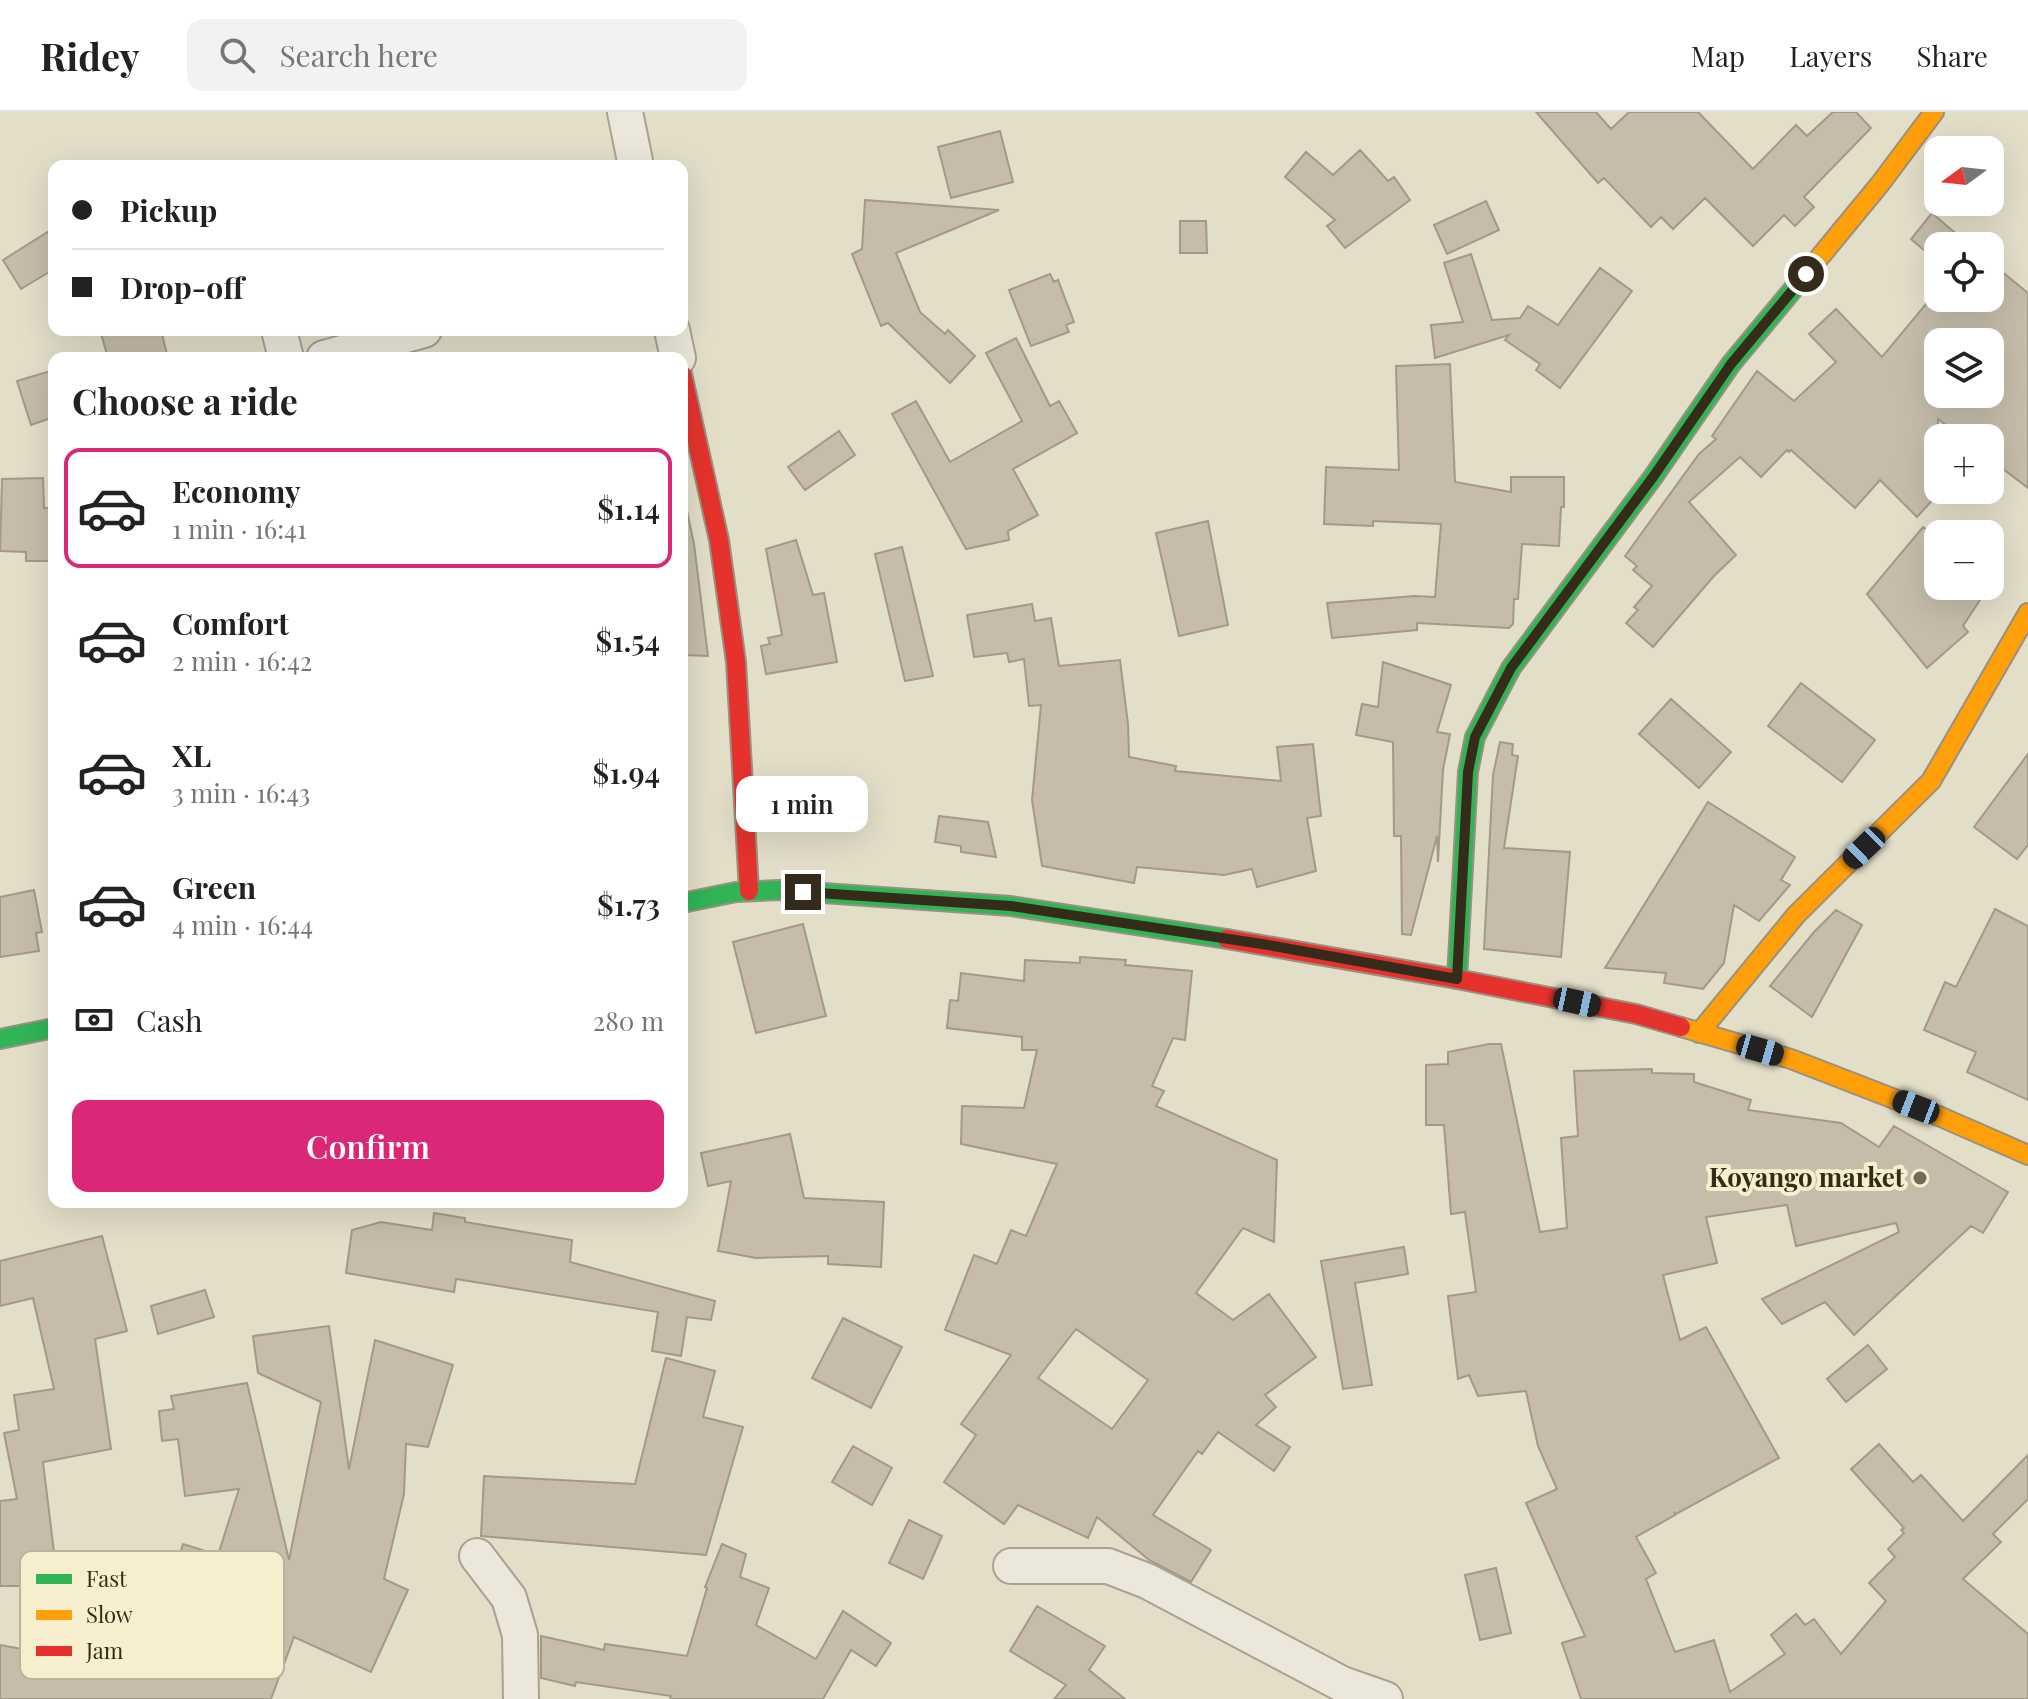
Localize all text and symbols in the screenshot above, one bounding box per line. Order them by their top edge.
search box [187,19,747,91]
text: Ridey [40,30,139,81]
icon: search [215,33,259,77]
text: Search here [279,35,438,75]
text: Map [1691,37,1745,74]
text: Layers [1789,37,1872,74]
text: Share [1916,37,1988,74]
north arrow [1924,136,2004,216]
map controls [1924,136,2004,600]
text: Pickup [120,190,217,230]
button: locate [1924,232,2004,312]
route start [1788,256,1824,292]
text: Drop-off [120,267,244,307]
button: layers [1924,328,2004,408]
text: Choose a ride [72,376,298,424]
button: + [1924,424,2004,504]
text: Economy [172,471,301,511]
icon: car [76,472,148,544]
text: $1.14 [597,488,660,528]
text: 1 min · 16:41 [172,511,307,546]
button: − [1924,520,2004,600]
text: Comfort [172,603,289,643]
icon: car [76,604,148,676]
text: $1.54 [595,620,660,660]
text: 2 min · 16:42 [172,643,312,678]
text: XL [172,735,211,775]
icon: car [76,736,148,808]
text: $1.94 [593,752,660,792]
text: 3 min · 16:43 [172,775,310,810]
callout: 1 min [737,776,869,832]
text: 1 min [770,786,834,821]
car [1838,823,1890,873]
text: Green [172,867,256,907]
icon: car [76,868,148,940]
route end [785,874,821,910]
text: $1.73 [597,884,660,924]
text: 4 min · 16:44 [172,907,313,942]
car [1551,985,1603,1019]
icon: cash [72,998,116,1042]
text: Cash [136,1000,203,1040]
text: 280 m [593,1003,664,1038]
car [1734,1032,1786,1068]
car [1889,1087,1943,1127]
button: Confirm [72,1100,664,1192]
place label: Koyango market [1709,1159,1905,1194]
marker: Koyango market [1911,1169,1929,1187]
legend [20,1551,284,1679]
text: Fast [86,1563,128,1593]
text: Slow [86,1599,133,1629]
text: Jam [85,1635,124,1665]

